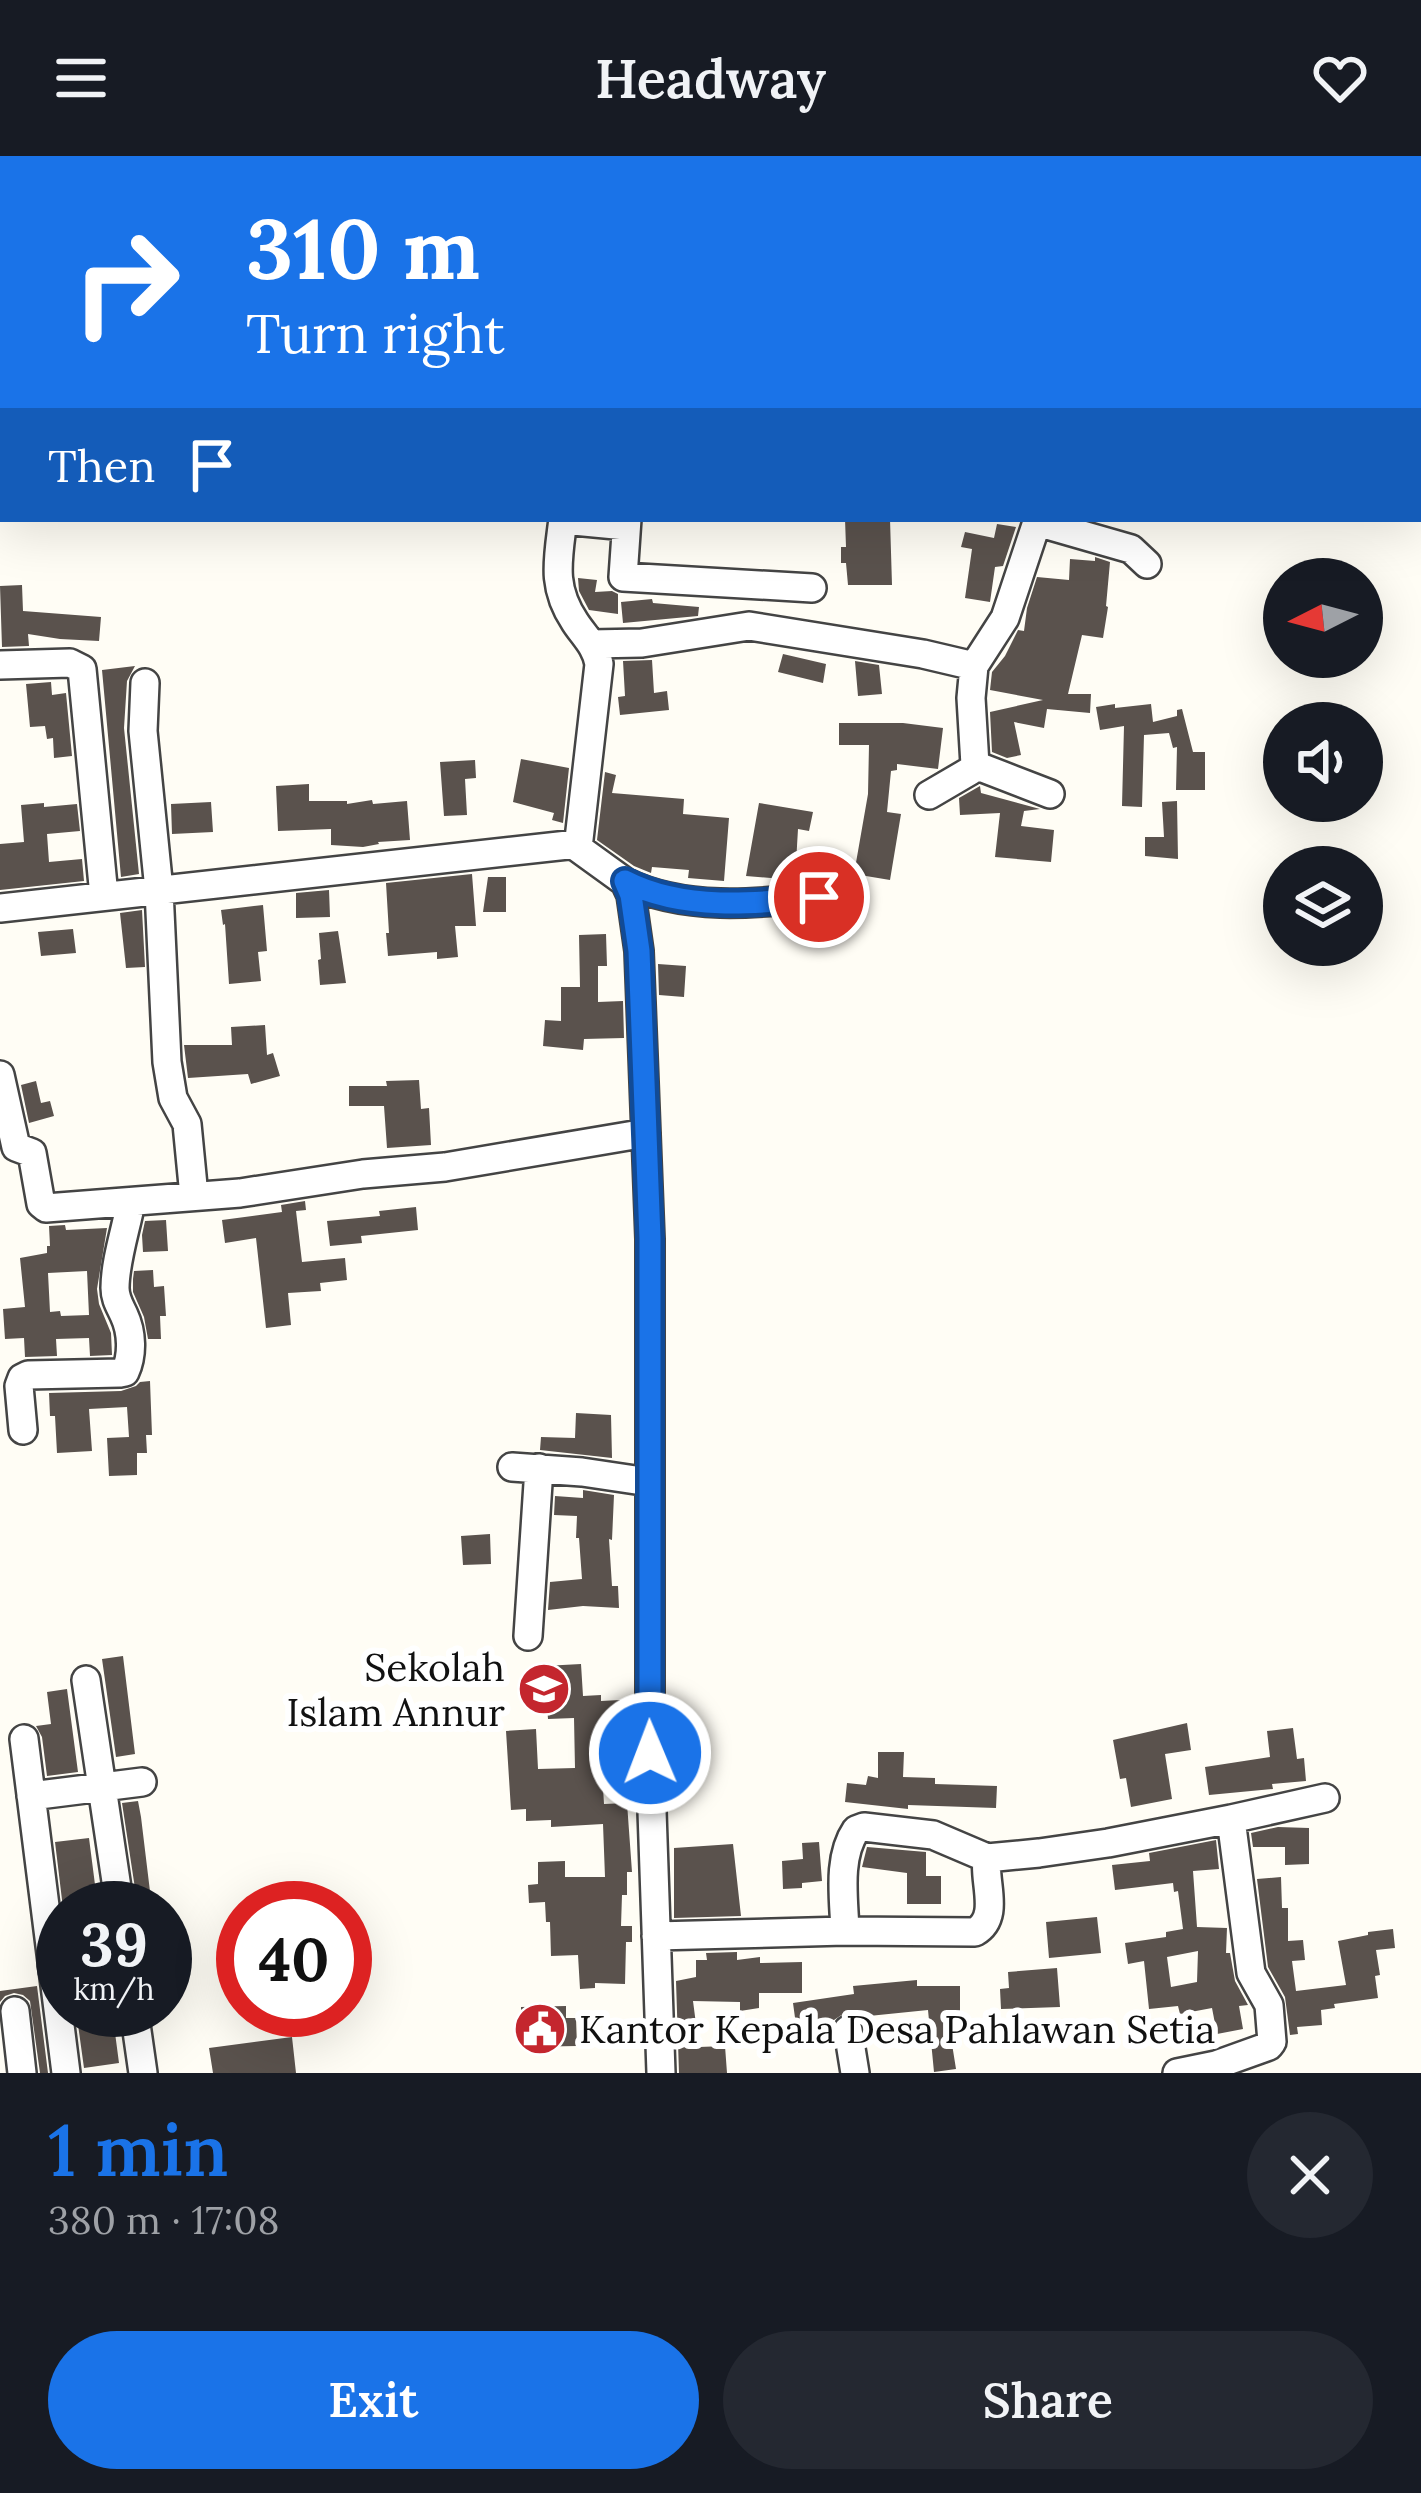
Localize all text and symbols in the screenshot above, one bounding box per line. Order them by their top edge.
text: Headway [595,44,826,113]
icon: menu [48,45,114,111]
icon: heart [1307,45,1373,111]
text: 310 m [246,194,480,302]
icon: right [48,204,204,360]
text: Turn right [246,299,505,368]
icon: arrive [179,432,245,498]
text: Then [48,437,155,494]
north arrow [1263,558,1383,678]
map controls [1263,558,1383,966]
button: sound [1263,702,1383,822]
pin [768,846,870,948]
button: layers [1263,846,1383,966]
icon: arrive [786,864,852,930]
place label: Sekolah Islam Annur [286,1642,505,1737]
school or university icon: Sekolah Islam Annur [516,1661,572,1717]
position arrow [587,1690,713,1816]
speed limit sign: 40 [216,1881,372,2037]
text: 39 [80,1906,148,1982]
text: km/h [73,1970,155,2008]
public building icon: Kantor Kepala Desa Pahlawan Setia [512,2001,568,2057]
place label: Kantor Kepala Desa Pahlawan Setia [579,2004,1215,2054]
text: 1 min [48,2104,228,2196]
button: close [1247,2112,1373,2238]
text: 380 m · 17:08 [48,2195,279,2245]
button: Exit [48,2331,699,2469]
button: Share [723,2331,1373,2469]

